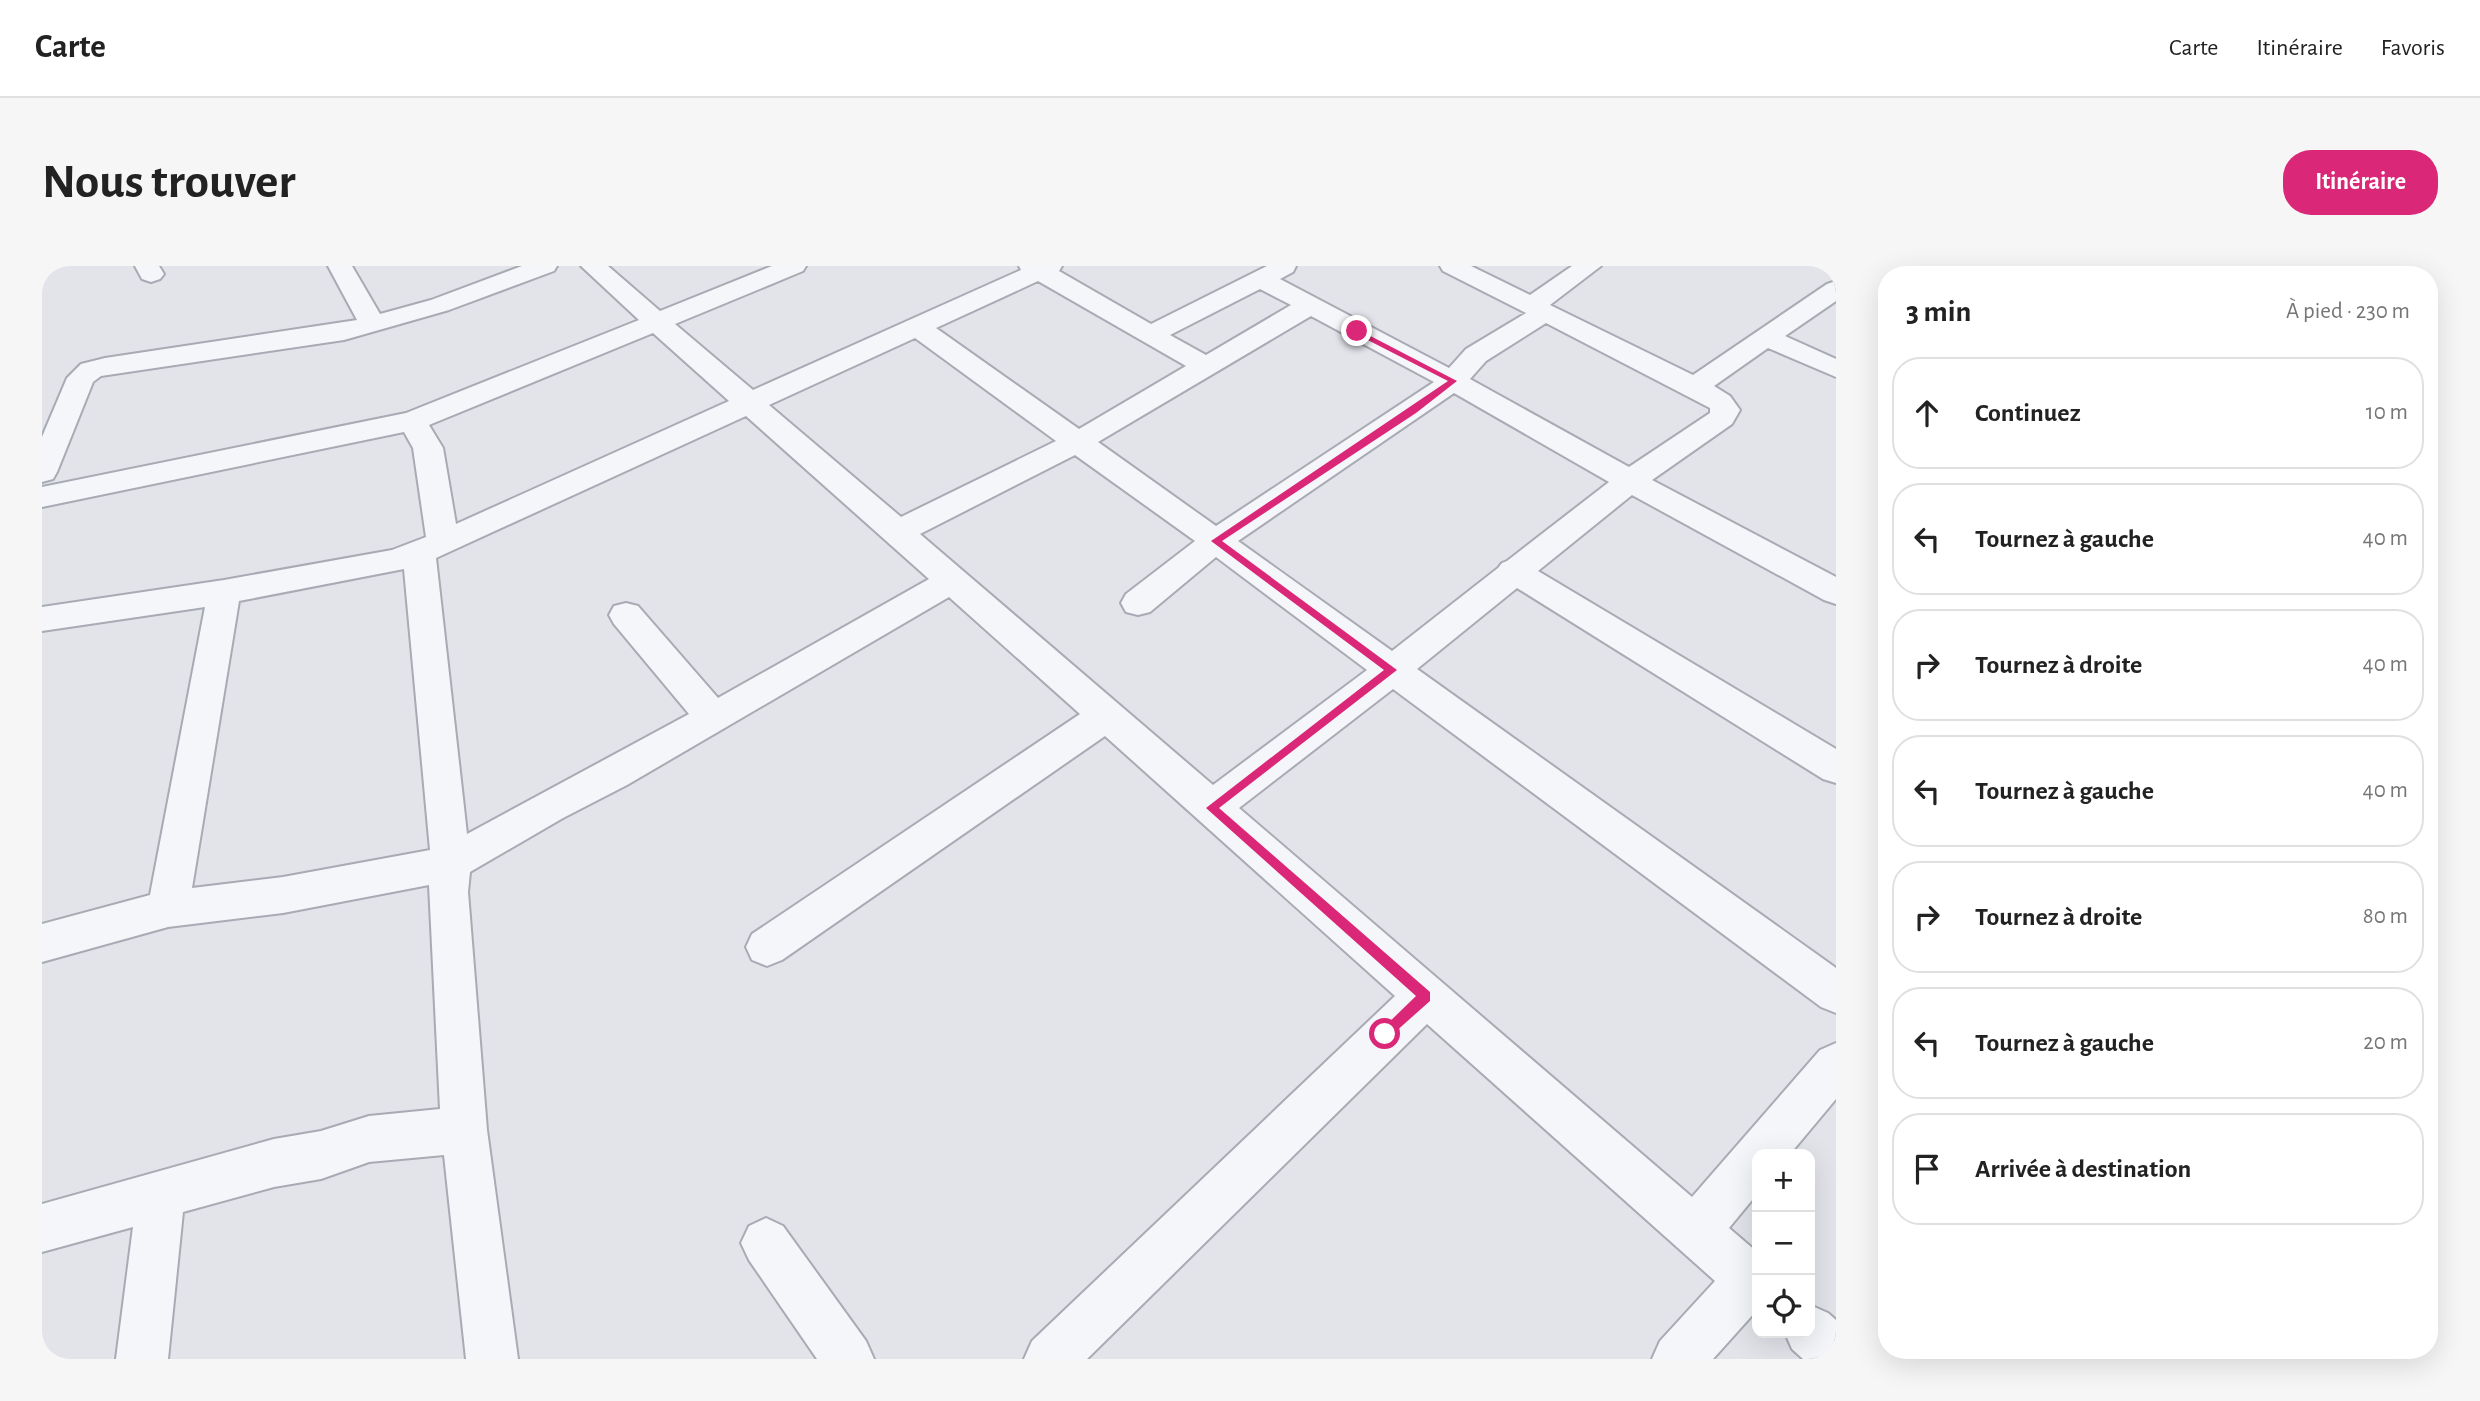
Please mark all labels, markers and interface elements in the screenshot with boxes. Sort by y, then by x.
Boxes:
text: Carte [35,31,106,64]
text: Carte [2169,36,2218,60]
text: Itinéraire [2256,36,2343,60]
text: Favoris [2381,36,2445,60]
button: Itinéraire [2283,150,2438,215]
text: Nous trouver [42,158,296,207]
text: 3 min [1906,297,1971,327]
text: À pied · 230 m [2286,300,2410,323]
route end [1341,315,1372,346]
icon: ahead [1908,394,1946,432]
text: Continuez [1975,400,2081,426]
text: 10 m [2366,401,2408,424]
icon: left [1908,520,1946,558]
text: Tournez à gauche [1975,526,2154,552]
text: 40 m [2363,527,2408,550]
icon: right [1908,646,1946,684]
text: Tournez à droite [1975,652,2142,678]
text: 40 m [2363,653,2408,676]
icon: left [1908,772,1946,810]
text: Tournez à gauche [1975,778,2154,804]
text: 40 m [2363,779,2408,802]
icon: right [1908,898,1946,936]
text: Tournez à droite [1975,904,2142,930]
text: 80 m [2363,905,2408,928]
route start [1369,1018,1400,1049]
icon: left [1908,1024,1946,1062]
text: Tournez à gauche [1975,1030,2154,1056]
text: 20 m [2363,1031,2408,1054]
map controls [1752,1149,1815,1338]
button: + [1752,1149,1815,1212]
icon: arrive [1908,1150,1946,1188]
text: Arrivée à destination [1975,1156,2191,1182]
button: − [1752,1212,1815,1275]
button: locate [1752,1275,1815,1338]

